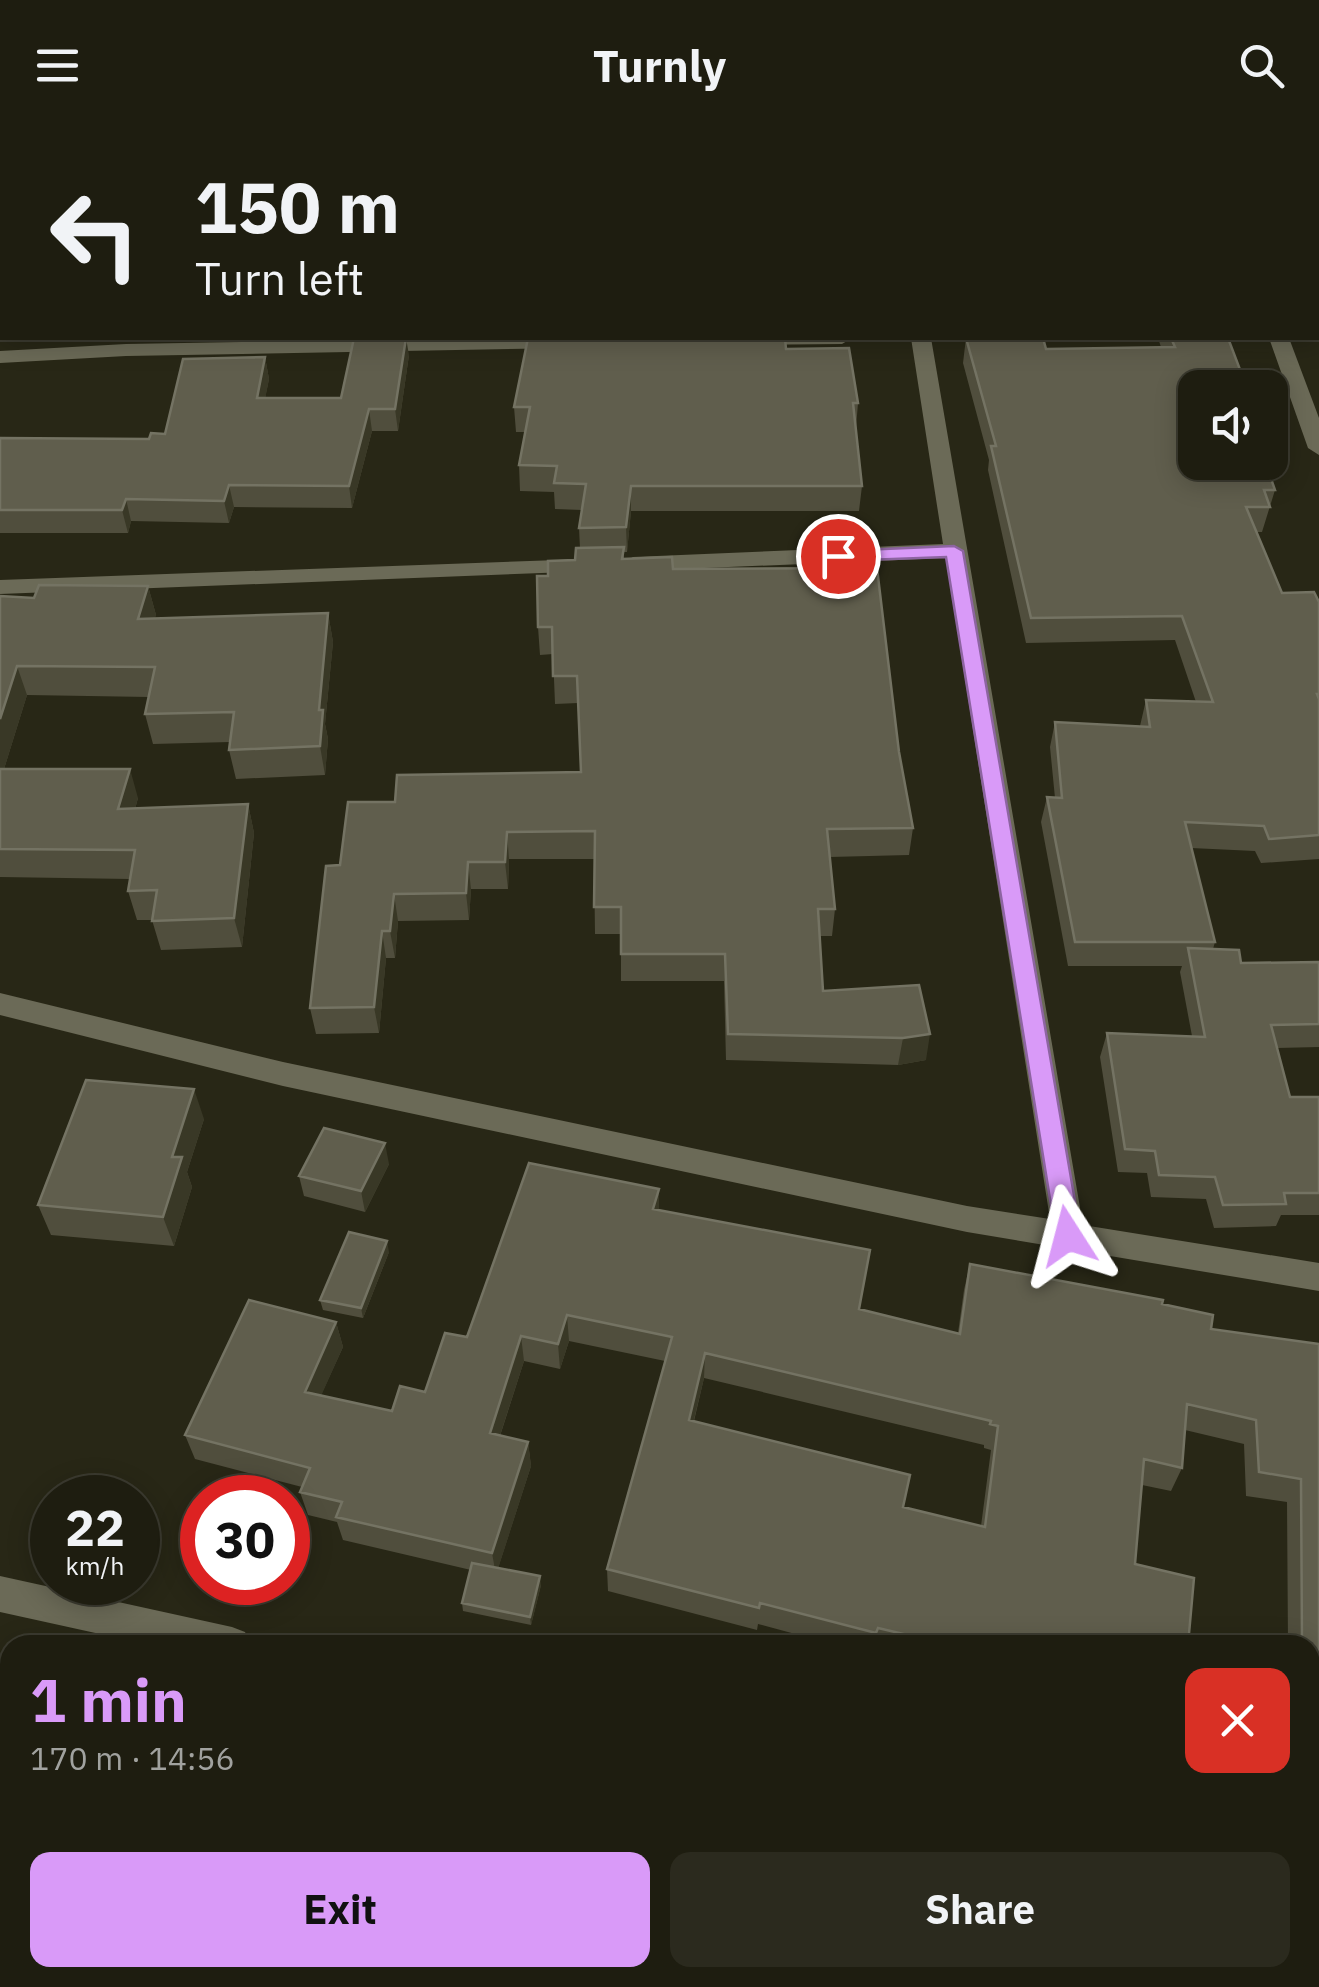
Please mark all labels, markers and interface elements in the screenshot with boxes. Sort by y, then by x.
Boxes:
text: Turnly [593,36,726,94]
icon: menu [30,38,85,93]
icon: search [1234,38,1289,93]
text: 150 m [195,161,400,252]
icon: left [30,170,160,300]
text: Turn left [195,249,364,307]
map controls [1178,370,1288,480]
button: sound [1178,370,1288,480]
pin [796,514,881,599]
icon: arrive [811,529,866,584]
position arrow [1016,1184,1120,1288]
speed limit sign: 30 [180,1475,310,1605]
text: 22 [65,1495,125,1560]
text: km/h [66,1549,124,1582]
text: 1 min [30,1660,187,1739]
button: close [1185,1668,1290,1773]
text: 170 m · 14:56 [30,1737,235,1779]
button: Exit [30,1852,650,1967]
button: Share [670,1852,1290,1967]

